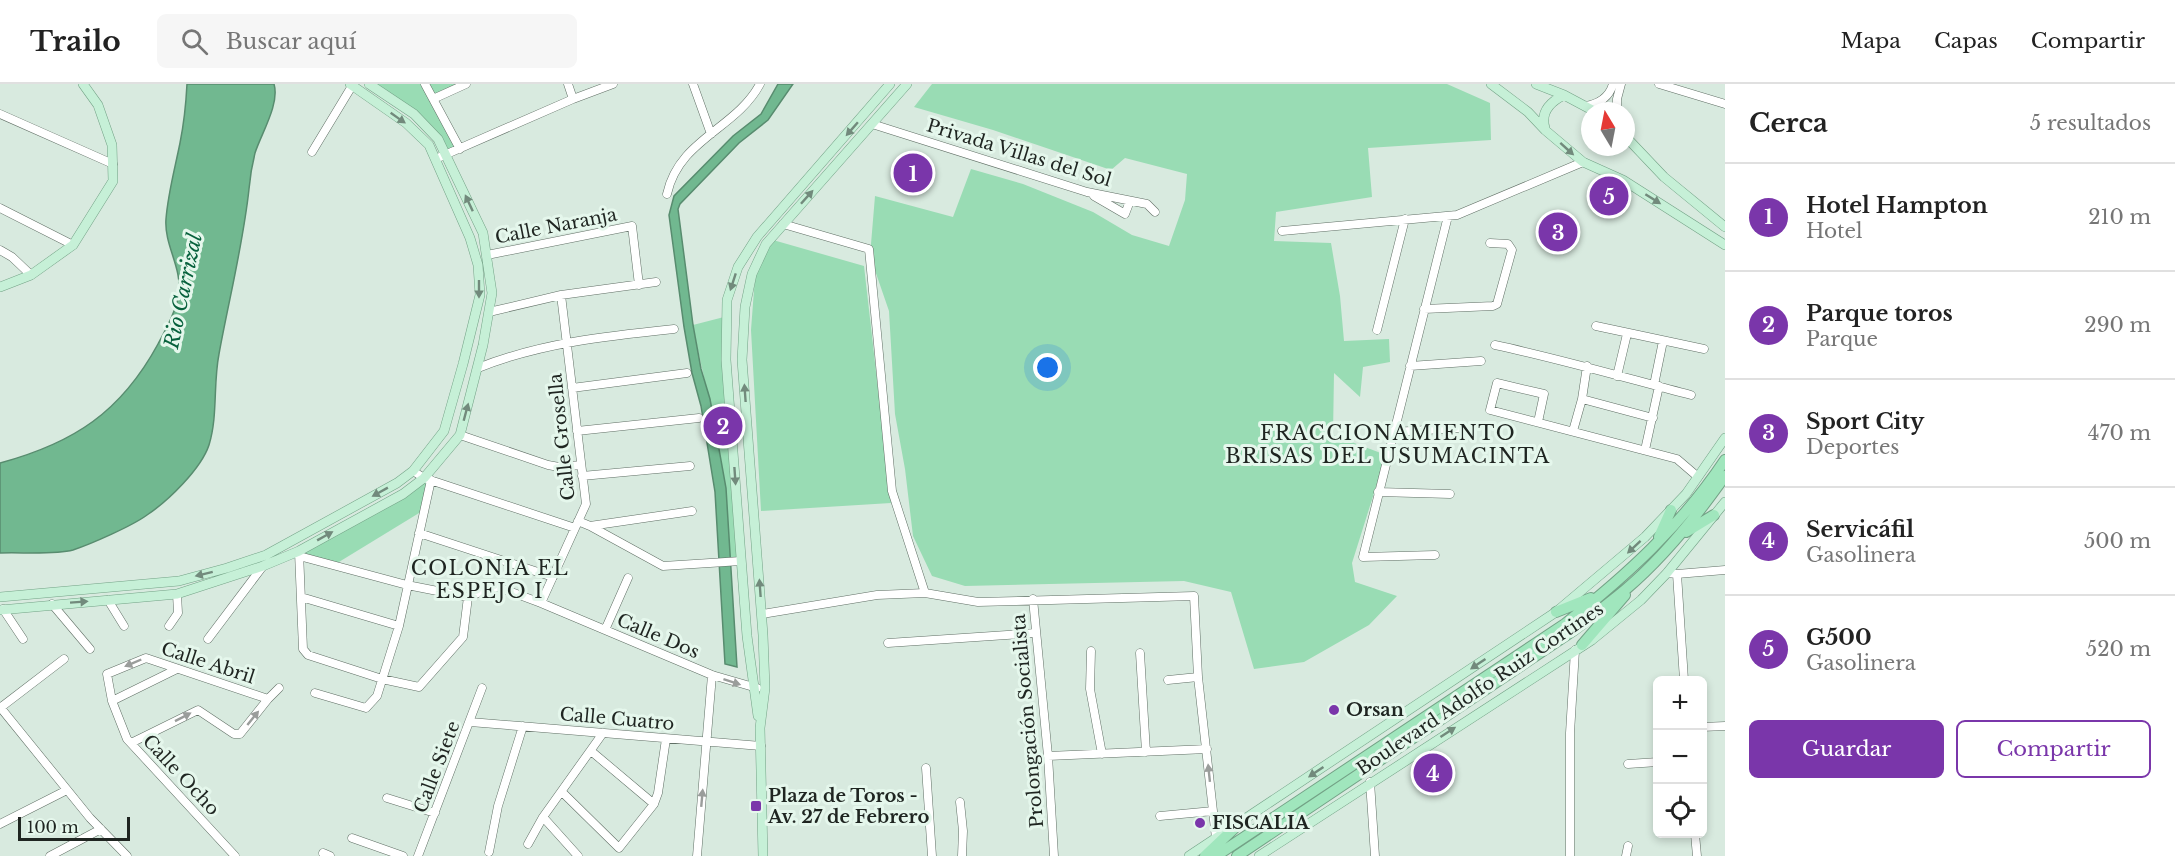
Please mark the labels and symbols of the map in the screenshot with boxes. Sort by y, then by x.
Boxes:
north arrow [1581,102,1635,156]
one-way arrow [389,112,405,124]
street label: Privada Villas del Sol [924,114,1114,192]
one-way arrow [845,121,859,136]
one-way arrow [1559,142,1574,155]
pin: 1 [894,150,932,196]
pin: 5 [1590,174,1628,218]
one-way arrow [800,189,814,204]
one-way arrow [1645,193,1661,205]
one-way arrow [464,194,474,212]
street label: Calle Naranja [493,203,619,249]
pin: 3 [1538,210,1578,254]
water label: Rio Carrizal [159,230,207,352]
one-way arrow [728,273,738,291]
one-way arrow [474,279,484,298]
your location [1033,353,1062,382]
street label: Calle Grosella [544,372,580,502]
one-way arrow [740,384,750,403]
one-way arrow [462,403,471,421]
pin: 2 [704,404,742,448]
district label: FRACCIONAMIENTO BRISAS DEL USUMACINTA [1225,421,1551,468]
one-way arrow [730,466,740,485]
one-way arrow [371,487,388,497]
one-way arrow [317,531,334,541]
one-way arrow [1626,540,1641,554]
district label: COLONIA EL ESPEJO I [411,556,569,603]
one-way arrow [195,570,213,580]
one-way arrow [755,578,765,597]
one-way arrow [70,597,89,607]
street label: Boulevard Adolfo Ruiz Cortines [1352,598,1608,780]
street label: Calle Dos [613,609,703,663]
street label: Prolongación Socialista [1008,613,1048,829]
street label: Calle Abril [158,638,258,689]
one-way arrow [1470,658,1486,669]
one-way arrow [124,659,142,668]
one-way arrow [724,677,742,687]
place label: Orsan [1346,699,1404,721]
street label: Calle Cuatro [559,703,675,735]
marker: Orsan [1327,703,1341,717]
one-way arrow [247,710,260,726]
one-way arrow [174,712,192,722]
street label: Calle Siete [409,718,465,816]
one-way arrow [1440,727,1456,738]
street label: Calle Ocho [138,730,224,820]
pin: 4 [1414,750,1452,796]
one-way arrow [1204,763,1214,782]
one-way arrow [1308,766,1324,777]
place label: Plaza de Toros - Av. 27 de Febrero [767,785,929,828]
one-way arrow [697,788,707,807]
marker: Plaza de Toros - Av. 27 de Febrero [749,799,763,813]
place label: FISCALIA [1212,812,1311,834]
scale bar [18,814,130,842]
marker: FISCALIA [1193,816,1207,830]

